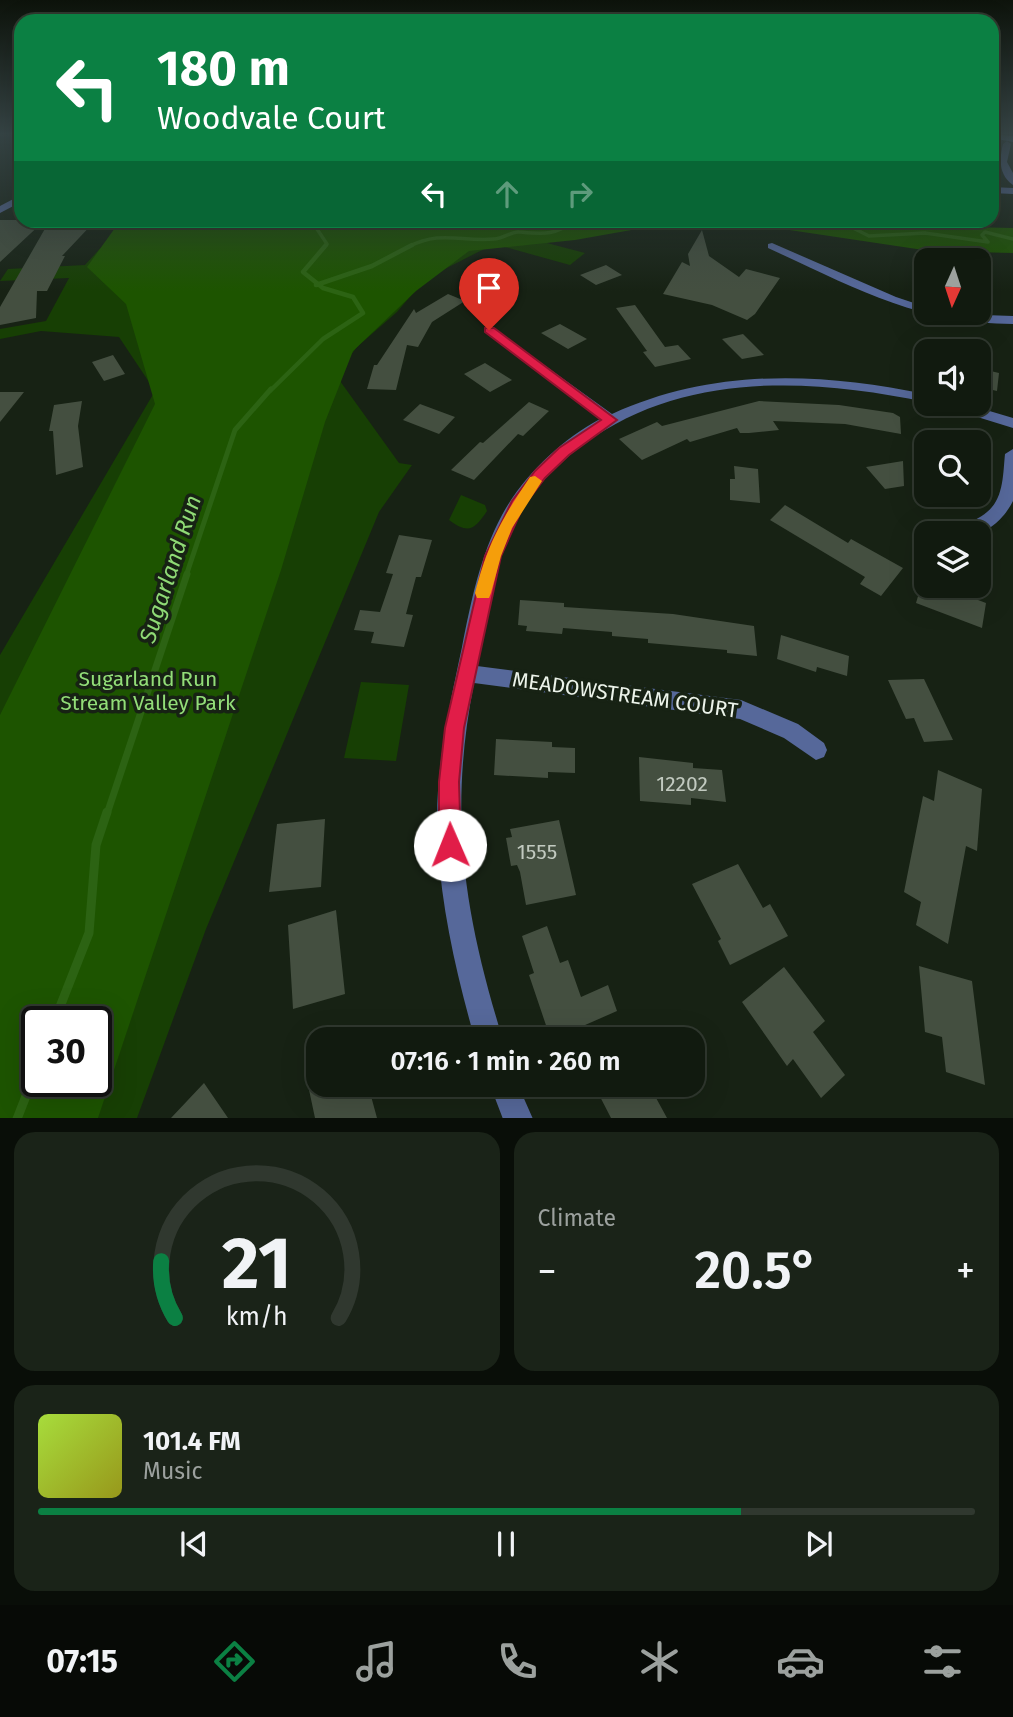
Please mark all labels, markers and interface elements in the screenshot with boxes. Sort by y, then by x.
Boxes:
text: 180 m [157,39,290,98]
icon: left [42,42,133,133]
text: Woodvale Court [157,99,386,137]
icon: left [415,175,453,213]
icon: ahead [488,175,526,213]
icon: right [561,175,599,213]
north arrow [914,248,990,326]
map controls [914,248,991,598]
pin [459,258,519,330]
icon: arrive [470,269,508,307]
button: sound [914,339,991,416]
button: search [914,430,991,507]
water label: Sugarland Run [133,492,207,647]
button: layers [914,521,991,598]
park label: Sugarland Run Stream Valley Park [60,666,236,716]
street label: MEADOWSTREAM COURT [511,666,740,724]
house number: 12202 [656,771,708,797]
position arrow [413,808,487,882]
house number: 1555 [517,839,557,865]
speed limit sign: 30 [21,1006,112,1097]
text: 07:16 · 1 min · 260 m [391,1046,620,1077]
text: Climate [538,1204,616,1232]
text: 21 [222,1220,292,1307]
text: 20.5° [694,1239,818,1302]
text: − [538,1248,557,1294]
text: + [956,1248,975,1294]
text: km/h [226,1301,288,1331]
text: 101.4 FM [143,1426,241,1457]
text: Music [143,1457,203,1485]
icon: previous [175,1525,213,1563]
icon: pause [487,1525,525,1563]
icon: next [800,1525,838,1563]
icon: directions [210,1637,259,1686]
icon: music [352,1637,401,1686]
icon: phone [493,1637,542,1686]
icon: climate [635,1637,684,1686]
icon: car [776,1637,825,1686]
icon: filters [918,1637,967,1686]
text: 07:15 [46,1642,118,1680]

